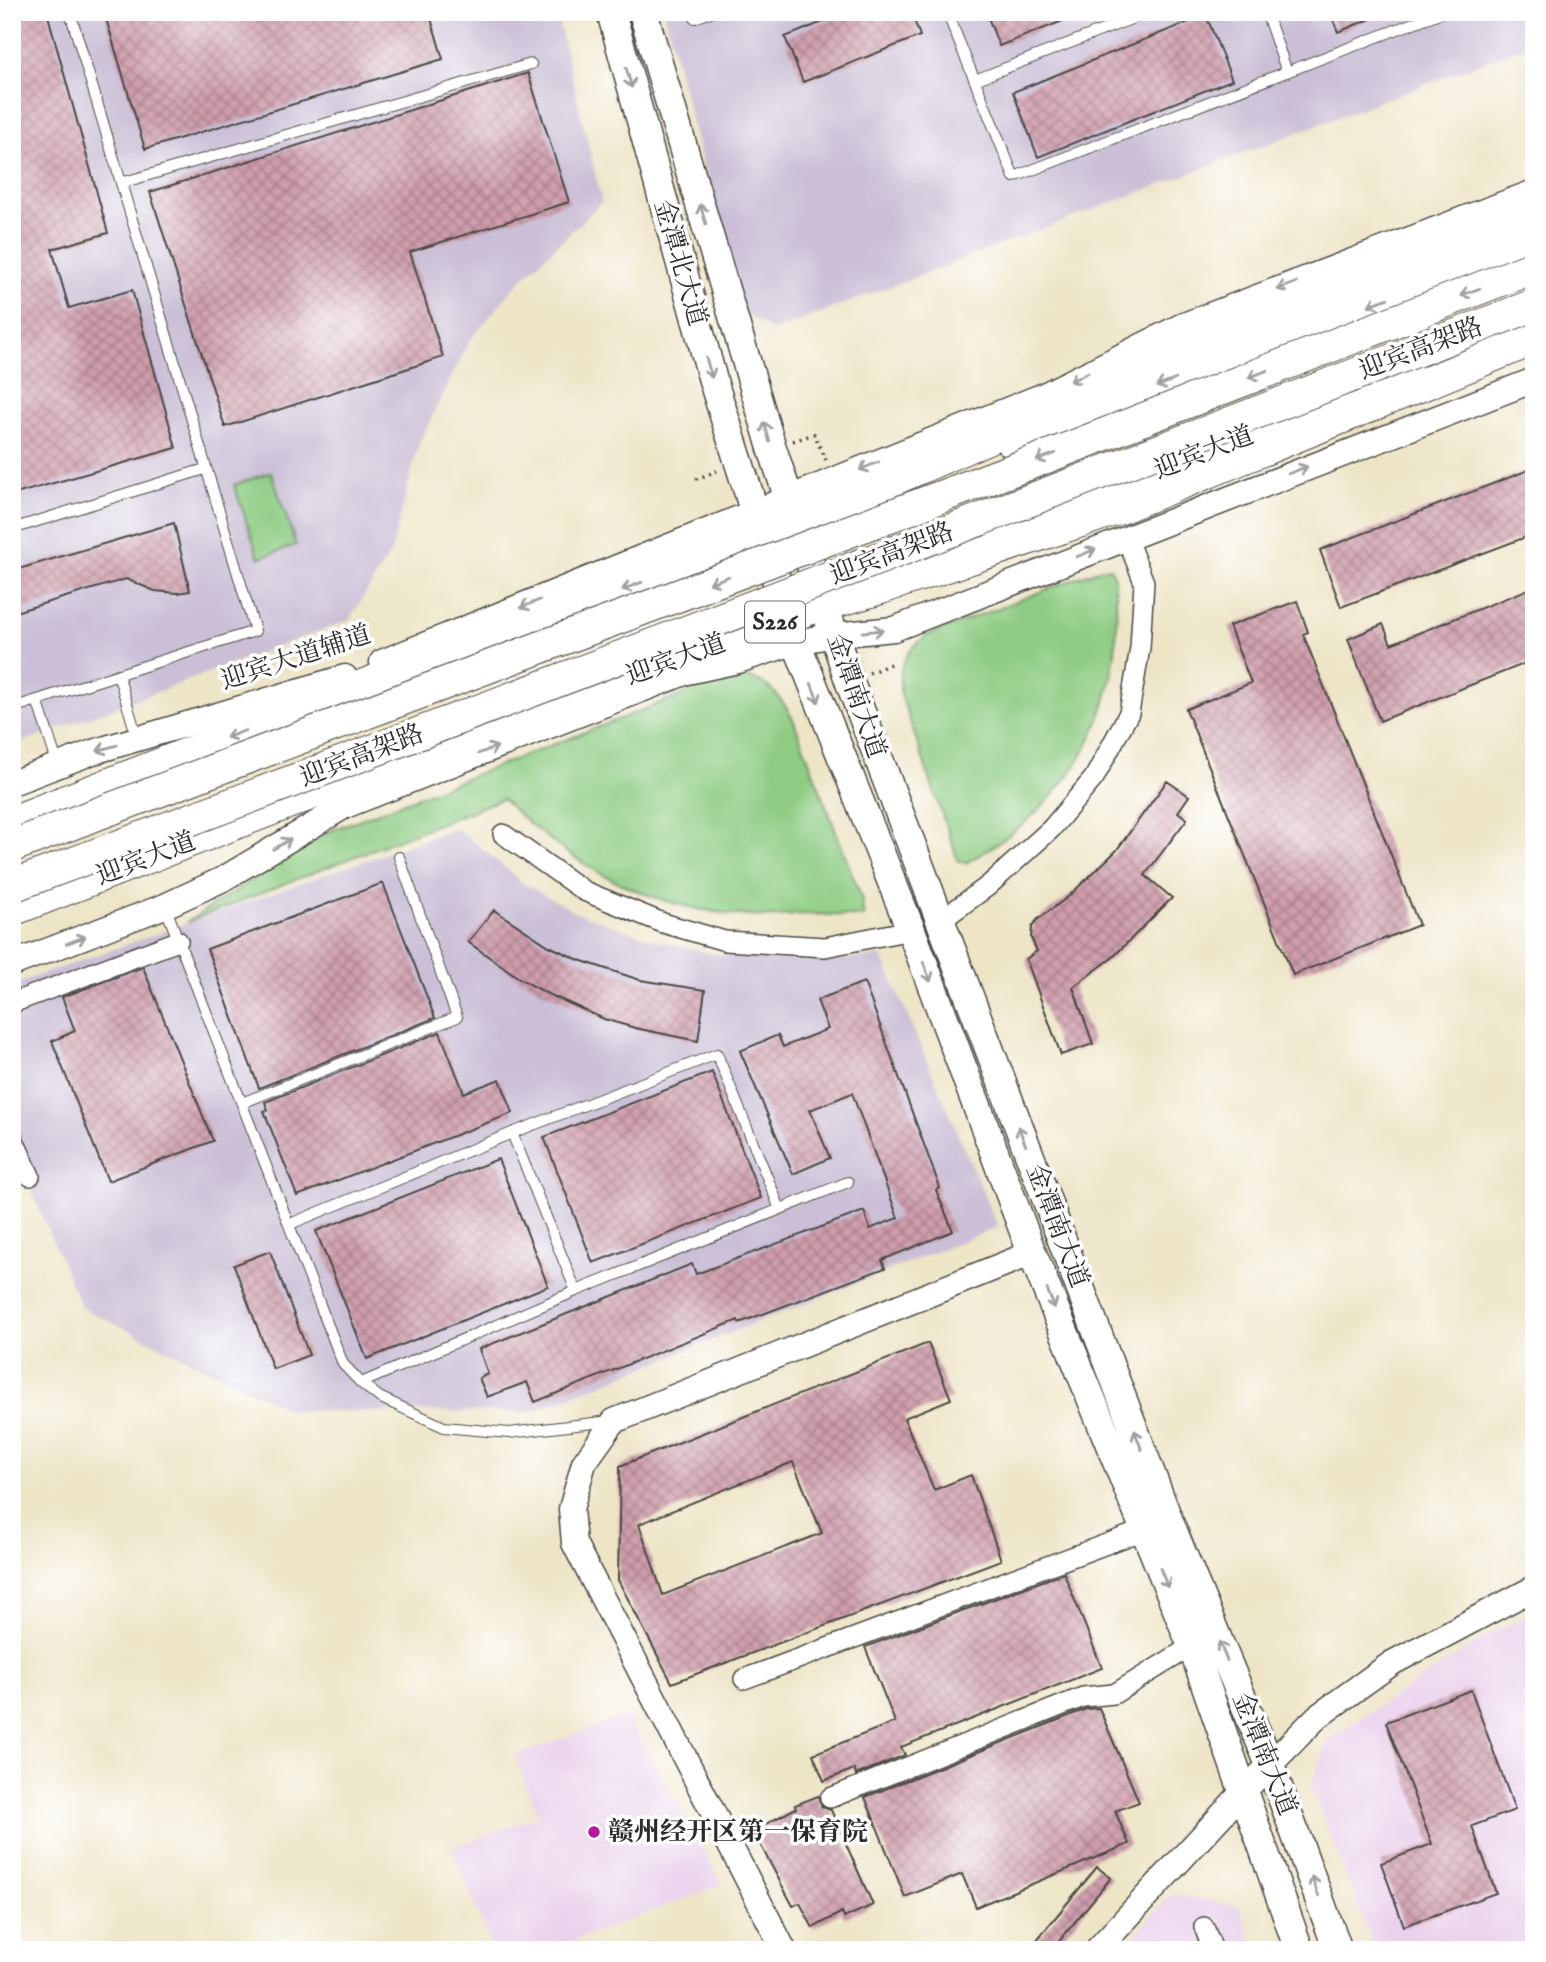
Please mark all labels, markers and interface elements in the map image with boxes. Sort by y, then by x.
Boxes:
one-way arrow [623,66,636,89]
street label: 金潭北大道 [646,196,714,330]
one-way arrow [696,203,709,225]
one-way arrow [1276,281,1298,293]
one-way arrow [1460,286,1482,299]
one-way arrow [1368,297,1390,310]
street label: 迎宾高架路 [1354,310,1488,388]
one-way arrow [704,357,717,379]
one-way arrow [1248,369,1270,382]
one-way arrow [1069,371,1090,385]
one-way arrow [1155,378,1177,391]
street label: 迎宾大道 [1150,419,1258,487]
one-way arrow [760,422,773,444]
one-way arrow [1036,451,1057,464]
one-way arrow [859,460,881,473]
one-way arrow [1286,463,1308,476]
street label: 迎宾高架路 [825,515,959,593]
one-way arrow [1074,545,1096,558]
one-way arrow [708,575,730,587]
one-way arrow [622,580,644,593]
one-way arrow [520,598,542,611]
road number: S226 [745,602,805,642]
street label: 迎宾大道辅道 [217,618,375,698]
one-way arrow [861,624,884,637]
street label: 迎宾大道 [621,627,731,693]
street label: 金潭南大道 [819,629,893,763]
one-way arrow [809,681,822,703]
street label: 迎宾高架路 [295,717,429,795]
one-way arrow [225,729,247,742]
one-way arrow [96,742,118,755]
one-way arrow [477,742,499,755]
street label: 迎宾大道 [92,825,200,893]
one-way arrow [271,837,291,851]
one-way arrow [65,932,86,945]
one-way arrow [921,960,934,982]
one-way arrow [1015,1125,1028,1147]
street label: 金潭南大道 [1018,1159,1096,1293]
one-way arrow [1045,1288,1058,1310]
one-way arrow [1131,1430,1144,1451]
one-way arrow [1158,1567,1171,1588]
one-way arrow [1215,1641,1228,1662]
street label: 金潭南大道 [1224,1688,1304,1820]
place label: 赣州经开区第一保育院 [608,1816,868,1849]
marker: 赣州经开区第一保育院 [586,1824,602,1840]
one-way arrow [1307,1875,1320,1897]

